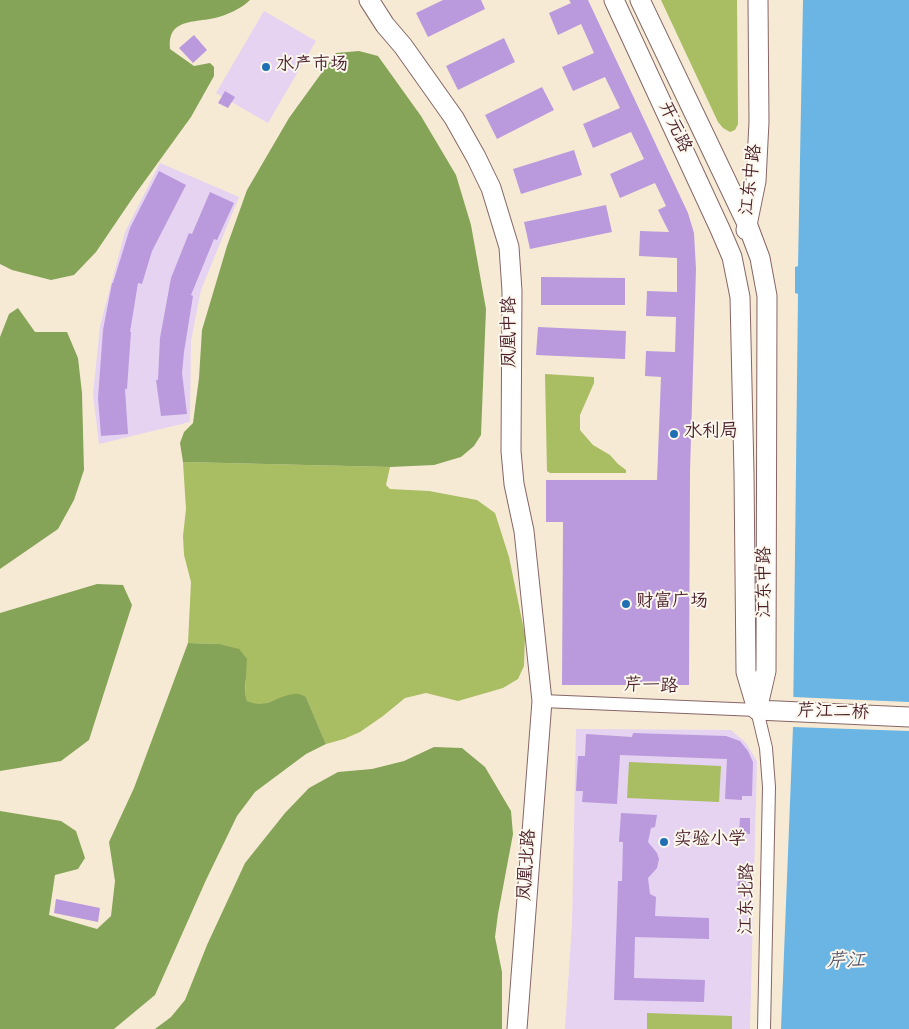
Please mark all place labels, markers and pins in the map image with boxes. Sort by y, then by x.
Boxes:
place label: 水产市场 [276,56,348,78]
marker: 水产市场 [260,61,272,73]
place label: 水利局 [684,423,738,445]
marker: 水利局 [668,428,680,440]
place label: 财富广场 [636,593,708,615]
marker: 财富广场 [620,598,632,610]
place label: 实验小学 [674,831,746,853]
marker: 实验小学 [658,836,670,848]

